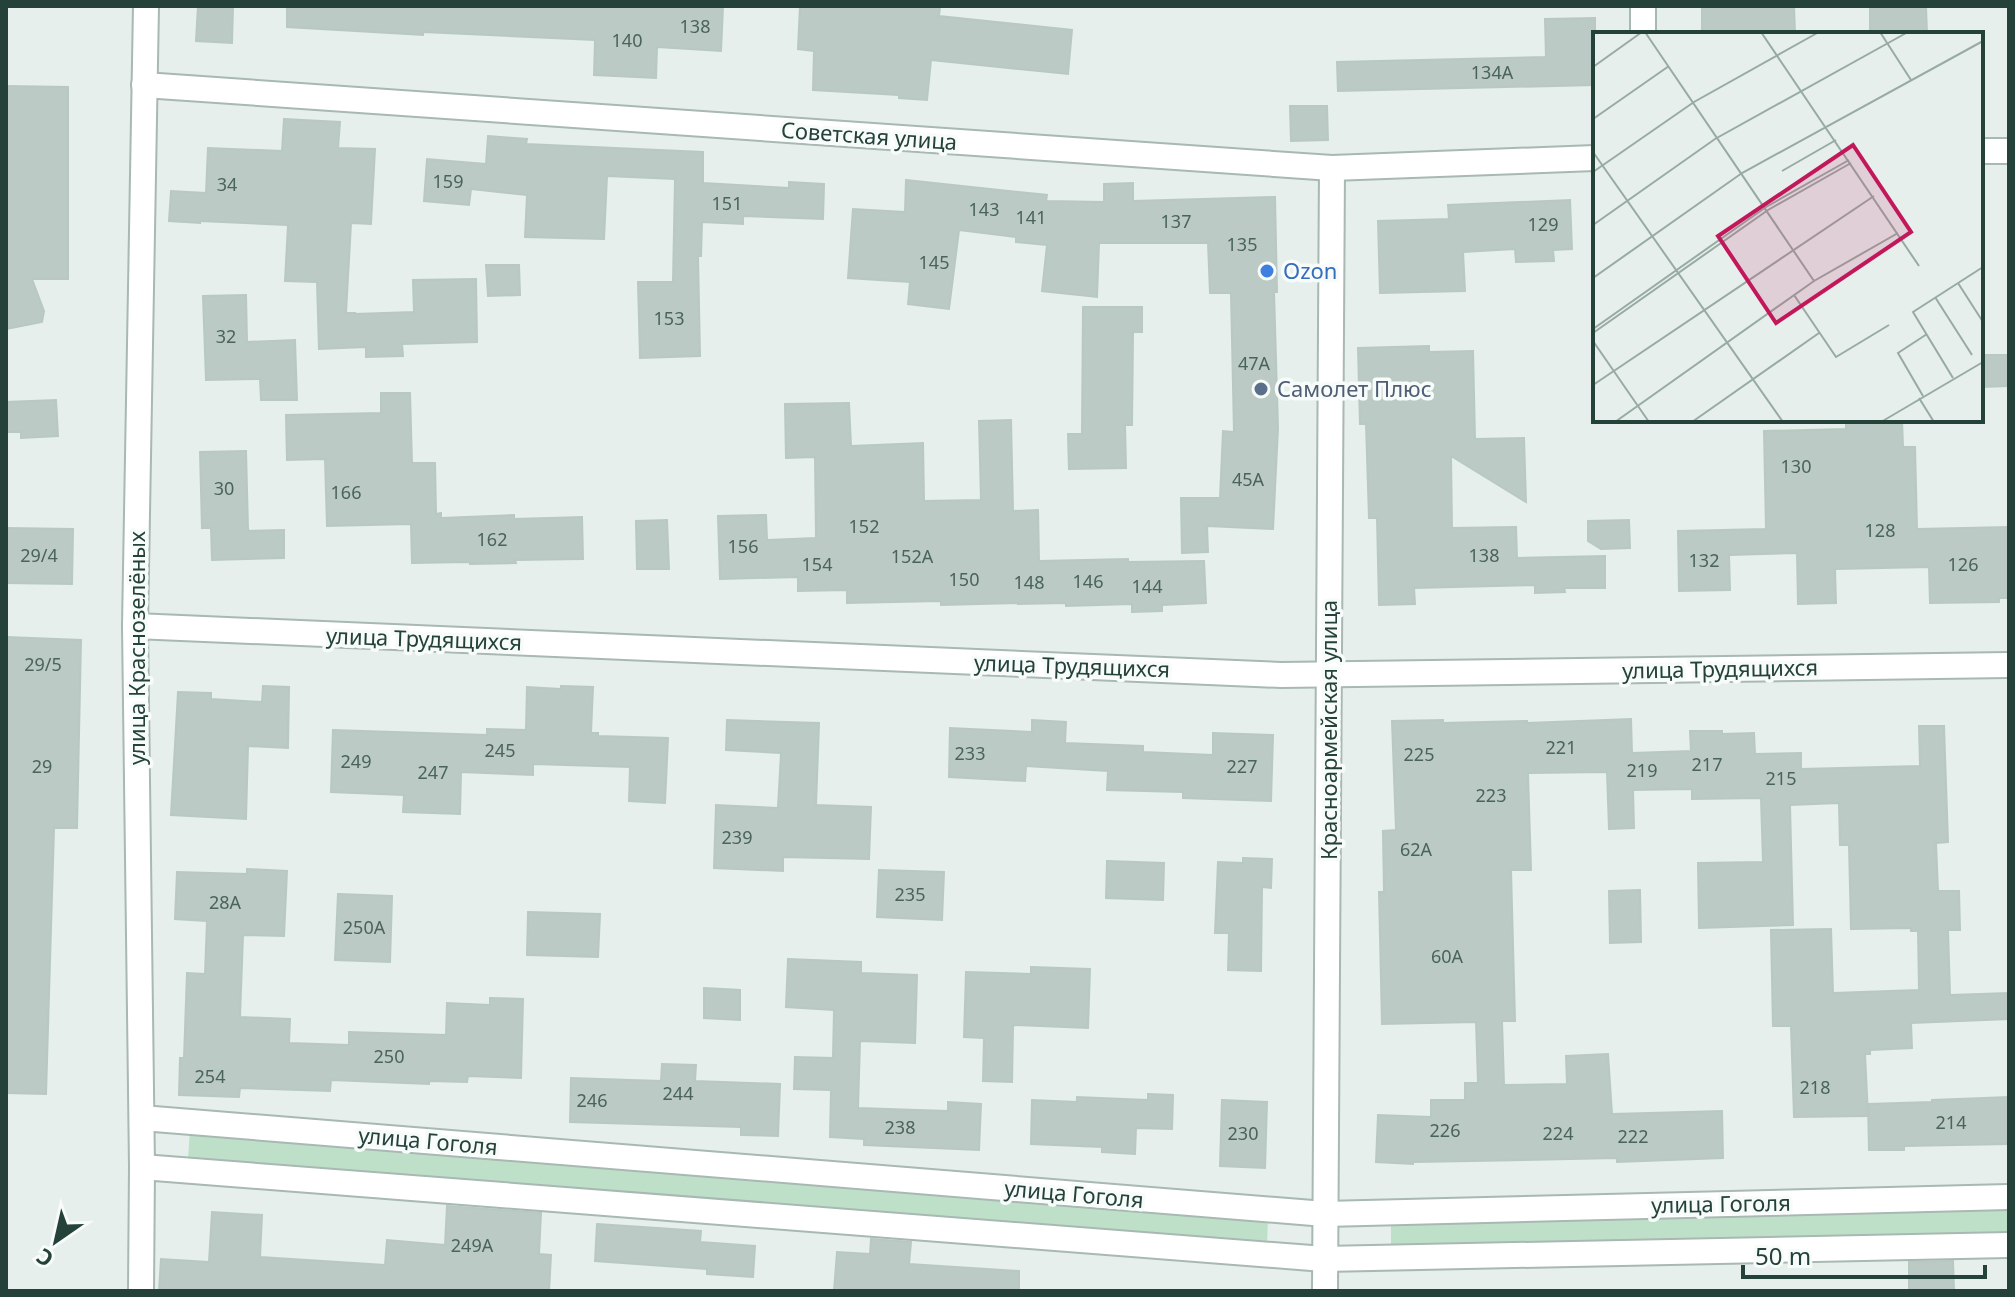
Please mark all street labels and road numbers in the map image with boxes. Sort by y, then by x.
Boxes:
street label: Советская улица [780,114,958,156]
street label: улица Краснозелёных [121,530,151,765]
street label: Красноармейская улица [1313,600,1343,860]
street label: улица Трудящихся [326,620,523,656]
street label: улица Трудящихся [974,647,1171,683]
street label: улица Трудящихся [1622,651,1818,685]
street label: улица Гоголя [357,1119,499,1161]
street label: улица Гоголя [1003,1172,1145,1214]
street label: улица Гоголя [1651,1187,1791,1219]

